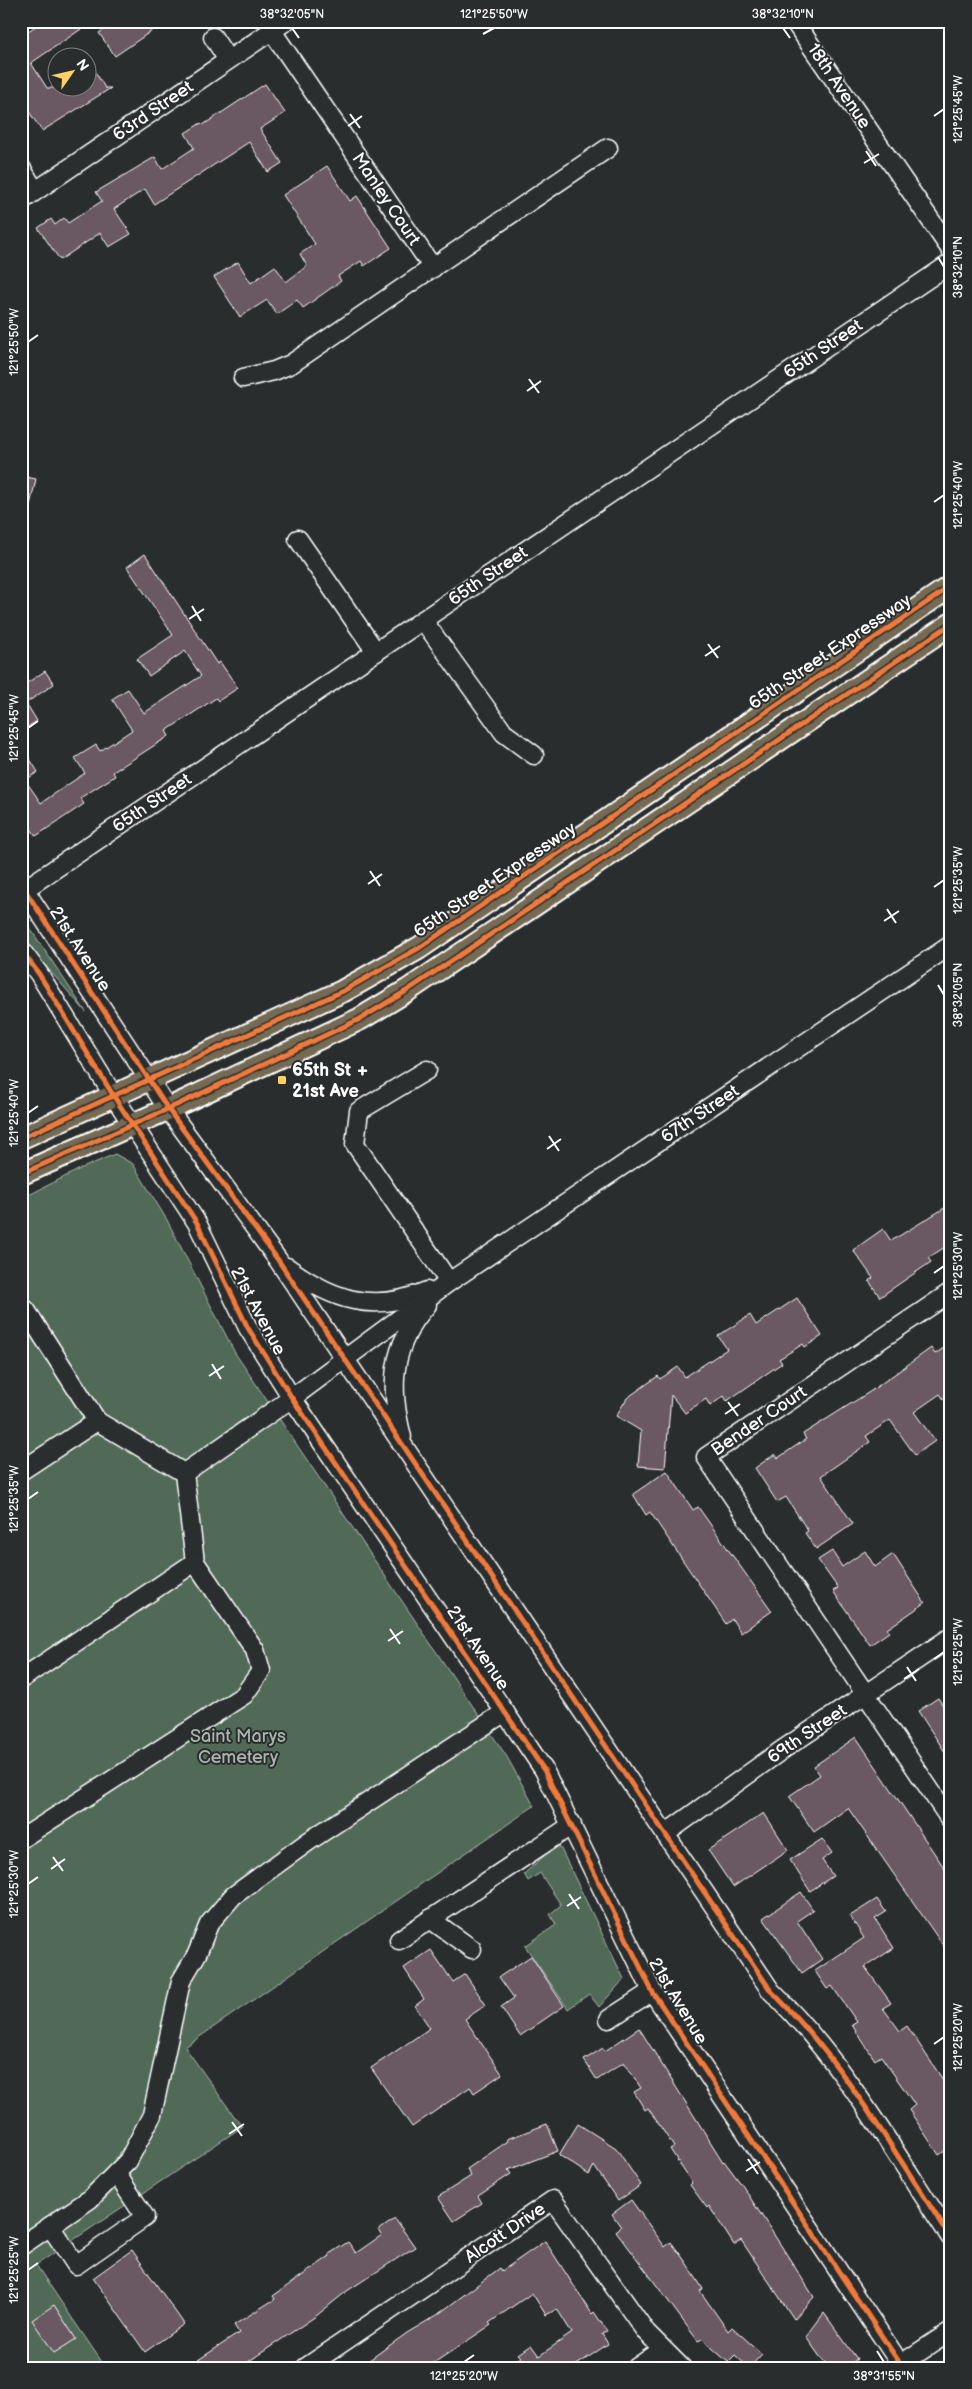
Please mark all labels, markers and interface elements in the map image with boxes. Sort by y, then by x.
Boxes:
text: 38°32'05"N [260,7,324,22]
text: 121°25'50"W [460,7,528,22]
text: 38°32'10"N [752,7,814,22]
street label: 18th Avenue [803,39,875,133]
north arrow [48,48,98,98]
text: N [72,56,92,74]
text: 121°25'45"W [951,75,966,143]
street label: 63rd Street [109,76,198,146]
street label: Manley Court [347,149,425,250]
text: 38°32'10"N [951,236,966,298]
text: 121°25'50"W [7,308,22,376]
street label: 65th Street [780,315,867,383]
text: 121°25'40"W [951,461,966,529]
street label: 65th Street [445,542,532,610]
street label: 65th Street Expressway [745,589,916,714]
text: 121°25'45"W [7,694,22,762]
street label: 65th Street [109,769,196,837]
street label: 65th Street Expressway [410,817,581,942]
text: 121°25'35"W [951,846,966,914]
street label: 21st Avenue [45,903,115,996]
text: 38°32'05"N [951,963,966,1027]
place label: 65th St + 21st Ave [292,1060,369,1102]
marker: 65th St + 21st Ave [276,1074,288,1086]
text: 121°25'40"W [7,1079,22,1147]
street label: 67th Street [657,1080,743,1148]
text: 121°25'30"W [951,1232,966,1300]
street label: 21st Avenue [226,1263,290,1359]
street label: Bender Court [707,1381,811,1461]
text: 121°25'35"W [7,1465,22,1533]
street label: 21st Avenue [442,1602,514,1694]
text: 121°25'25"W [951,1618,966,1686]
street label: 69th Street [763,1700,851,1768]
park label: Saint Marys Cemetery [190,1726,286,1768]
text: 121°25'30"W [7,1850,22,1918]
street label: 21st Avenue [644,1954,712,2048]
text: 121°25'20"W [951,2003,966,2071]
street label: Alcott Drive [461,2198,550,2268]
text: 121°25'25"W [7,2236,22,2304]
text: 121°25'20"W [430,2369,498,2384]
text: 38°31'55"N [853,2369,915,2384]

